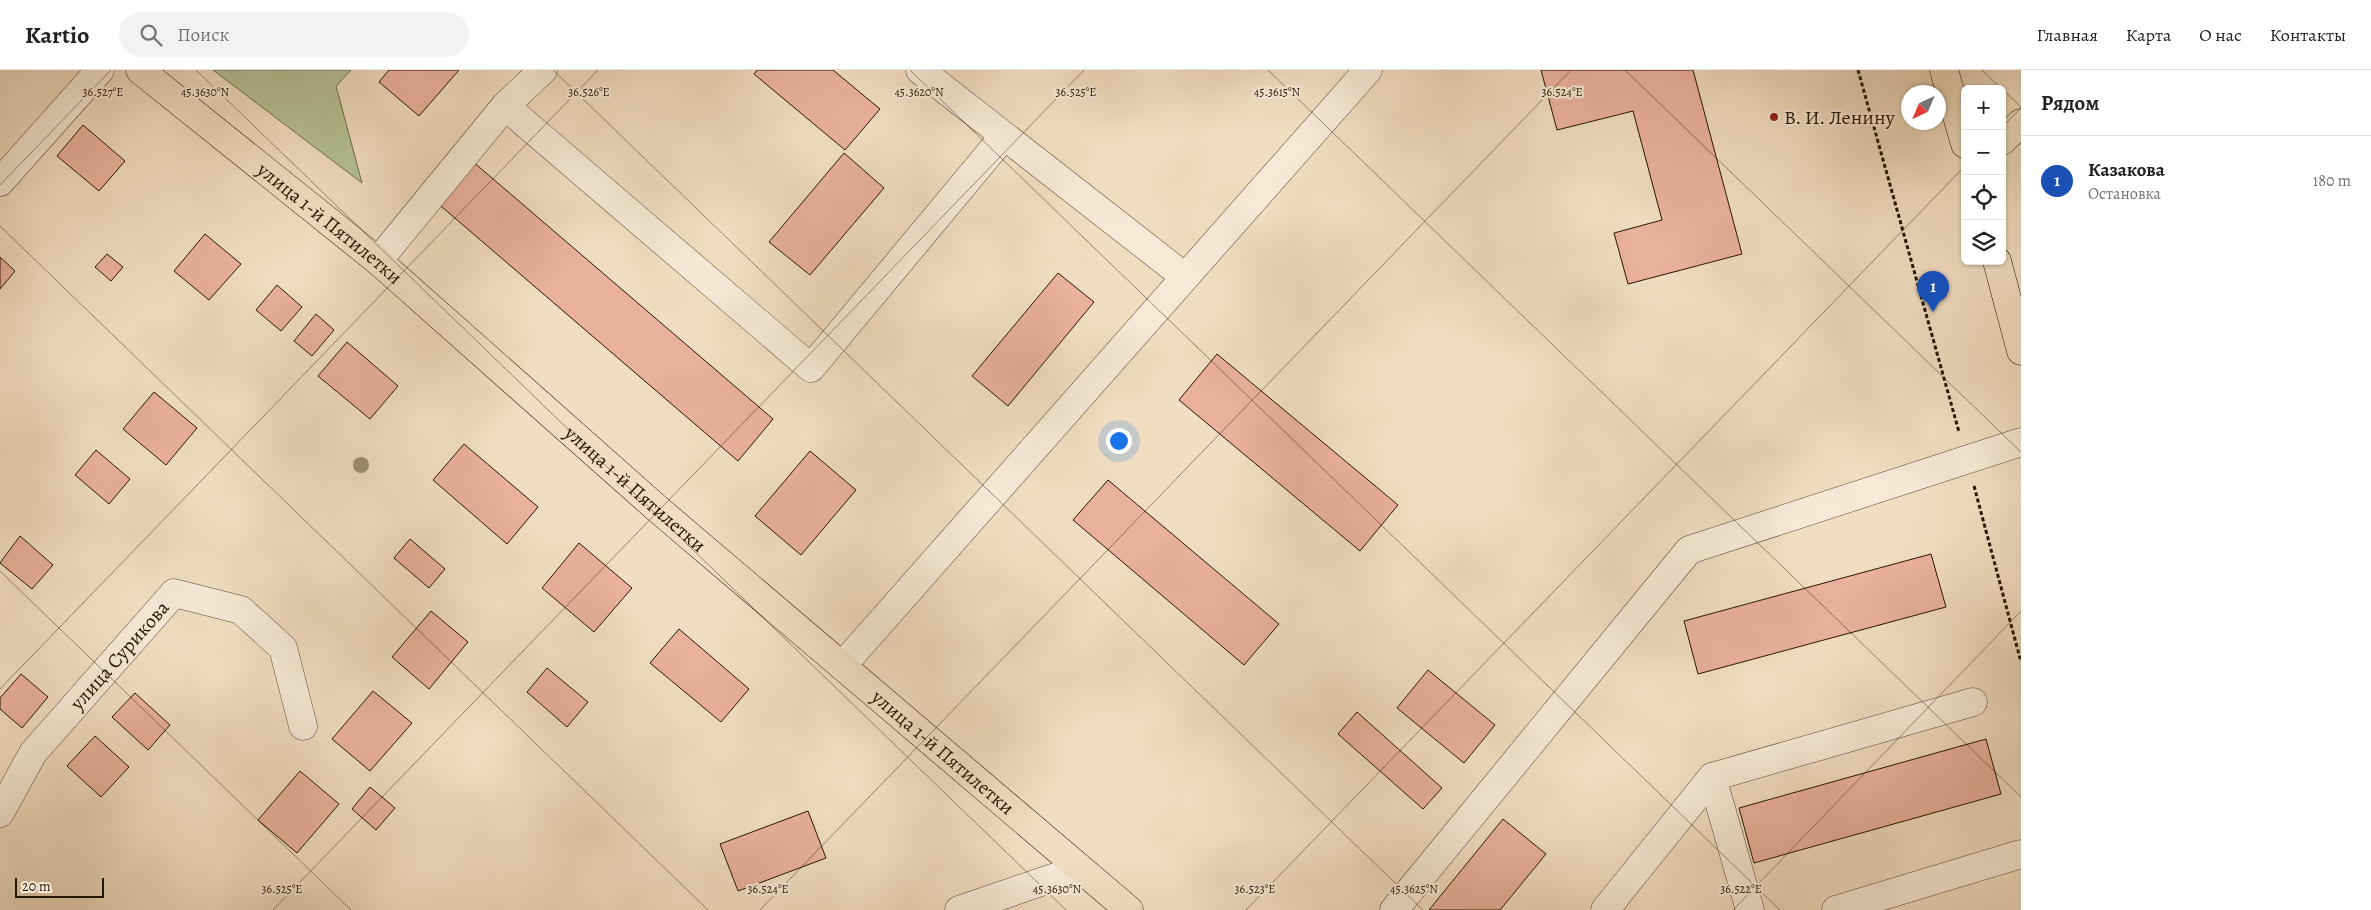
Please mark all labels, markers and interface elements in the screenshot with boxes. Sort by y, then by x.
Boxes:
search box [119,12,469,57]
text: Kartio [25,19,89,51]
icon: search [137,21,165,49]
text: Поиск [177,22,229,48]
text: Главная [2037,23,2098,47]
text: Карта [2126,23,2171,47]
text: О нас [2199,23,2242,47]
text: Контакты [2270,23,2346,47]
text: 36.527°E [83,84,123,100]
text: 45.3630°N [181,84,230,100]
text: 36.526°E [568,84,610,100]
text: 45.3620°N [894,84,944,100]
text: 36.525°E [1056,84,1096,100]
text: 45.3615°N [1254,84,1301,100]
text: 36.524°E [1541,84,1583,100]
north arrow [1901,85,1946,130]
map controls [1961,85,2006,265]
button: + [1961,85,2006,130]
text: Рядом [2041,89,2099,117]
place label: В. И. Ленину [1784,104,1896,131]
marker: В. И. Ленину [1768,111,1780,123]
button: − [1961,130,2006,175]
street label: улица 1-й Пятилетки [251,156,408,291]
text: Казакова [2088,157,2165,183]
text: 1 [2054,170,2060,192]
text: 180 m [2313,170,2351,192]
button: locate [1961,175,2006,220]
text: Остановка [2088,183,2161,205]
button: layers [1961,220,2006,265]
pin: 1 [1917,271,1949,312]
street label: улица 1-й Пятилетки [558,419,712,559]
your location [1106,428,1132,454]
street label: улица Сурикова [63,594,176,717]
street label: улица 1-й Пятилетки [865,683,1020,821]
scale bar [15,875,104,898]
text: 20 m [22,877,51,896]
text: 36.525°E [262,881,302,897]
text: 36.524°E [747,881,789,897]
text: 45.3630°N [1033,881,1082,897]
text: 36.523°E [1235,881,1275,897]
text: 45.3625°N [1390,881,1438,897]
text: 36.522°E [1720,881,1762,897]

